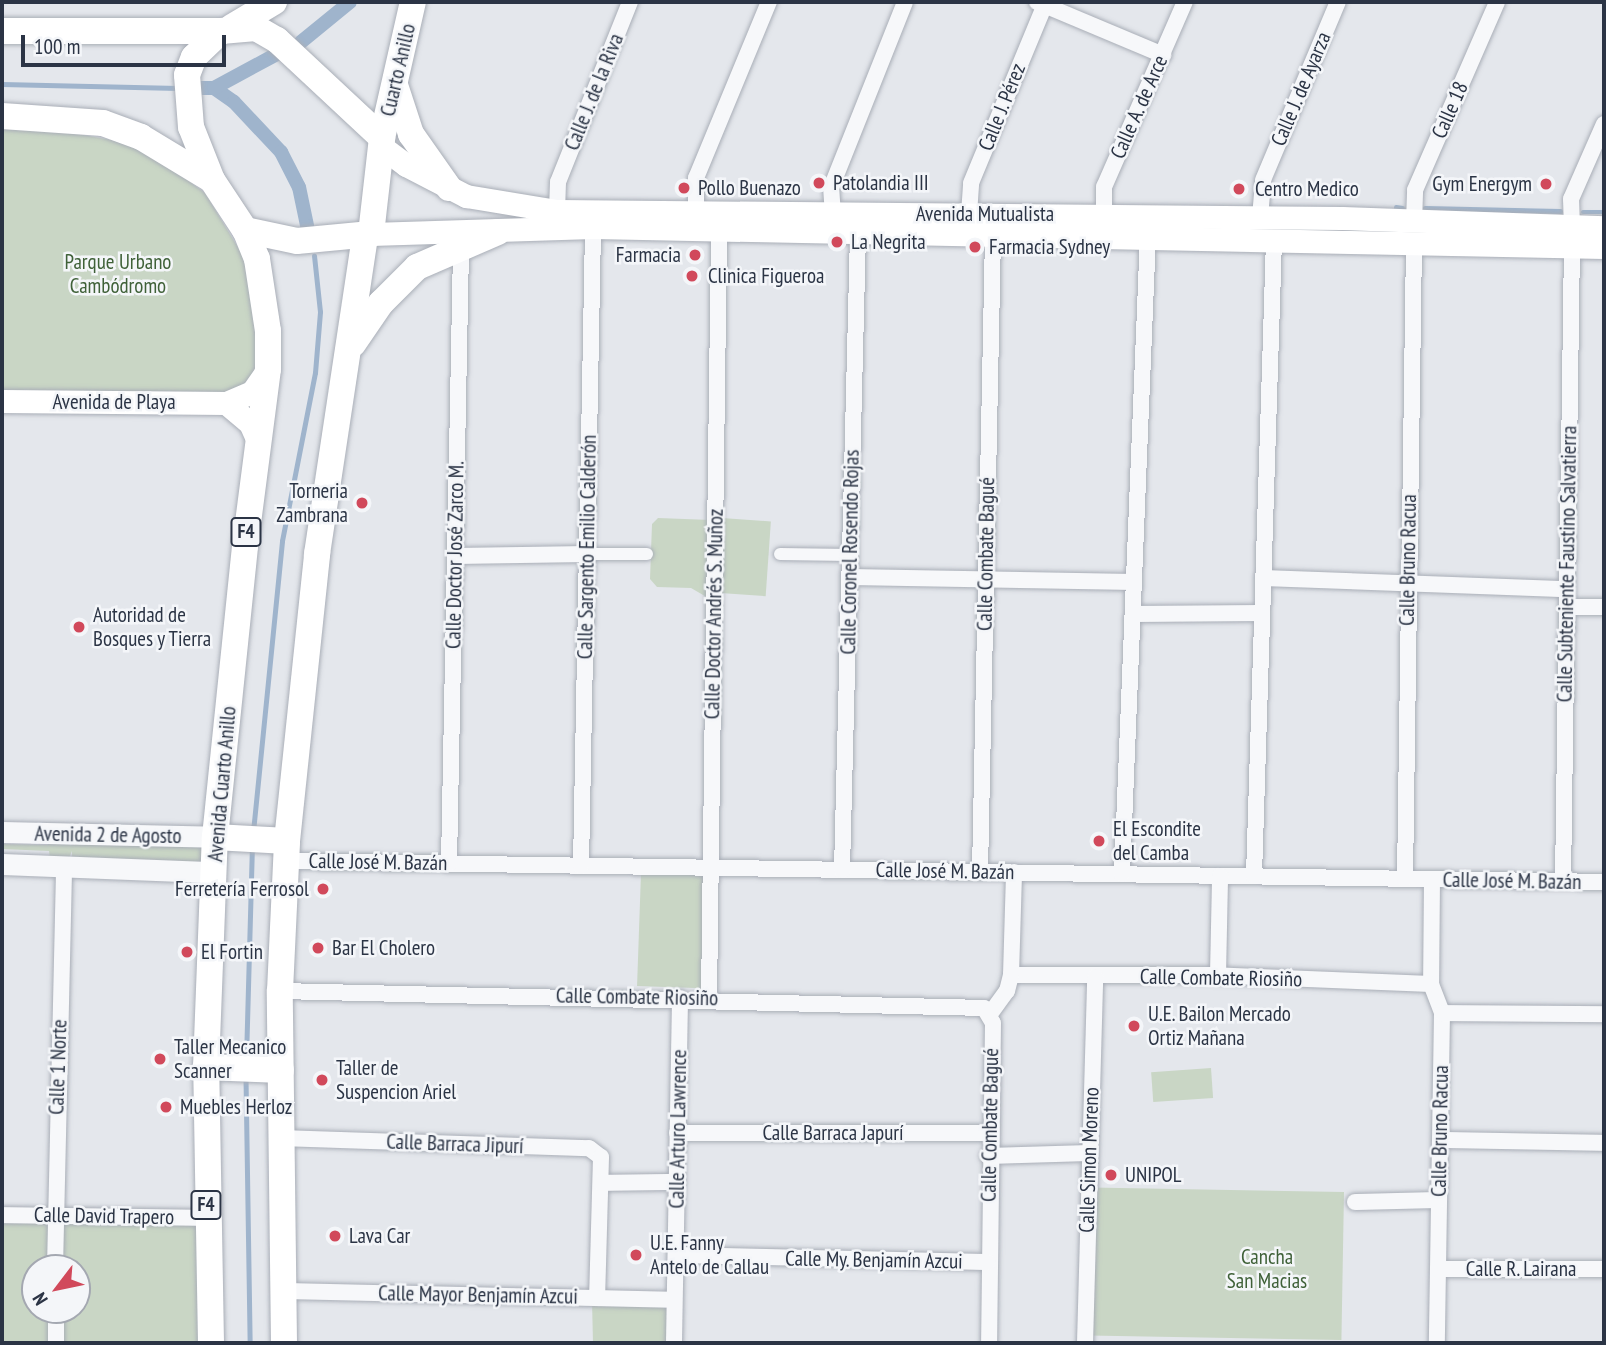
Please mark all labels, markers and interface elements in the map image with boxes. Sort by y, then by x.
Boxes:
scale bar [24,21,229,65]
street label: Cuarto Anillo [375,21,421,119]
street label: Calle J. de Ayarza [1265,27,1337,151]
street label: Calle J. de la Riva [559,29,629,155]
text: 100 m [34,33,80,60]
street label: Calle A. de Arce [1105,50,1173,164]
street label: Calle J. Pérez [973,59,1031,155]
street label: Calle 18 [1426,78,1474,142]
place label: Patolandia III [833,170,929,196]
place label: Gym Energym [1432,171,1532,197]
place label: Pollo Buenazo [698,175,801,201]
marker: Patolandia III [811,175,827,191]
place label: Centro Medico [1255,176,1359,202]
marker: Gym Energym [1538,176,1554,192]
marker: Centro Medico [1229,179,1249,199]
marker: Pollo Buenazo [676,180,692,196]
street label: Avenida Mutualista [916,201,1054,227]
place label: La Negrita [851,229,926,255]
marker: La Negrita [829,234,845,250]
place label: Farmacia Sydney [989,234,1110,260]
marker: Farmacia Sydney [967,239,983,255]
place label: Farmacia [616,242,681,268]
marker: Farmacia [687,247,703,263]
park label: Parque Urbano Cambódromo [65,249,171,299]
place label: Clinica Figueroa [708,263,824,289]
marker: Clinica Figueroa [682,266,702,286]
street label: Avenida de Playa [52,389,176,415]
street label: Calle Subteniente Faustino Salvatierra [1552,425,1582,703]
street label: Calle Sargento Emilio Calderón [572,435,602,659]
street label: Calle Coronel Rosendo Rojas [836,449,864,655]
street label: Calle Doctor José Zarco M. [441,461,469,649]
street label: Calle Combate Bagué [972,477,1000,631]
place label: Torneria Zambrana [276,478,348,528]
street label: Calle Bruno Racua [1394,494,1422,626]
marker: Torneria Zambrana [354,495,370,511]
street label: Calle Doctor Andrés S. Muñoz [700,507,728,721]
road number: F4 [230,516,262,548]
place label: Autoridad de Bosques y Tierra [93,602,212,652]
marker: Autoridad de Bosques y Tierra [71,619,87,635]
street label: Avenida Cuarto Anillo [203,705,241,863]
place label: El Escondite del Camba [1113,816,1201,866]
street label: Avenida 2 de Agosto [34,821,182,849]
marker: El Escondite del Camba [1091,833,1107,849]
street label: Calle José M. Bazán [308,848,448,876]
street label: Calle José M. Bazán [875,857,1015,885]
street label: Calle José M. Bazán [1442,867,1582,895]
place label: Ferretería Ferrosol [175,876,309,902]
marker: Ferretería Ferrosol [315,881,331,897]
place label: Bar El Cholero [332,935,435,961]
place label: El Fortin [201,939,263,965]
marker: Bar El Cholero [310,940,326,956]
marker: El Fortin [179,944,195,960]
street label: Calle Combate Riosiño [1140,964,1302,992]
street label: Calle Combate Riosiño [556,983,718,1011]
place label: U.E. Bailon Mercado Ortiz Mañana [1148,1001,1292,1051]
marker: U.E. Bailon Mercado Ortiz Mañana [1126,1018,1142,1034]
street label: Calle 1 Norte [44,1019,72,1115]
place label: Taller Mecanico Scanner [174,1034,286,1084]
street label: Calle Combate Bagué [976,1048,1004,1202]
street label: Calle Arturo Lawrence [664,1049,692,1209]
marker: Taller Mecanico Scanner [152,1051,168,1067]
place label: Taller de Suspencion Ariel [336,1055,457,1105]
street label: Calle Bruno Racua [1426,1065,1454,1197]
marker: Taller de Suspencion Ariel [314,1072,330,1088]
street label: Calle Simon Moreno [1074,1087,1104,1233]
place label: Muebles Herloz [180,1094,292,1120]
marker: Muebles Herloz [158,1099,174,1115]
street label: Calle Barraca Japurí [762,1120,904,1146]
street label: Calle Barraca Jipurí [386,1129,524,1159]
place label: UNIPOL [1125,1162,1182,1188]
marker: UNIPOL [1103,1167,1119,1183]
road number: F4 [190,1190,222,1220]
street label: Calle David Trapero [33,1202,175,1230]
place label: Lava Car [349,1223,410,1249]
marker: Lava Car [327,1228,343,1244]
place label: U.E. Fanny Antelo de Callau [650,1230,769,1280]
park label: Cancha San Macias [1227,1244,1307,1294]
street label: Calle My. Benjamín Azcui [784,1246,964,1274]
marker: U.E. Fanny Antelo de Callau [628,1247,644,1263]
north arrow [21,1254,91,1324]
street label: Calle R. Lairana [1465,1256,1577,1282]
street label: Calle Mayor Benjamín Azcui [378,1281,578,1309]
text: N [27,1288,53,1310]

